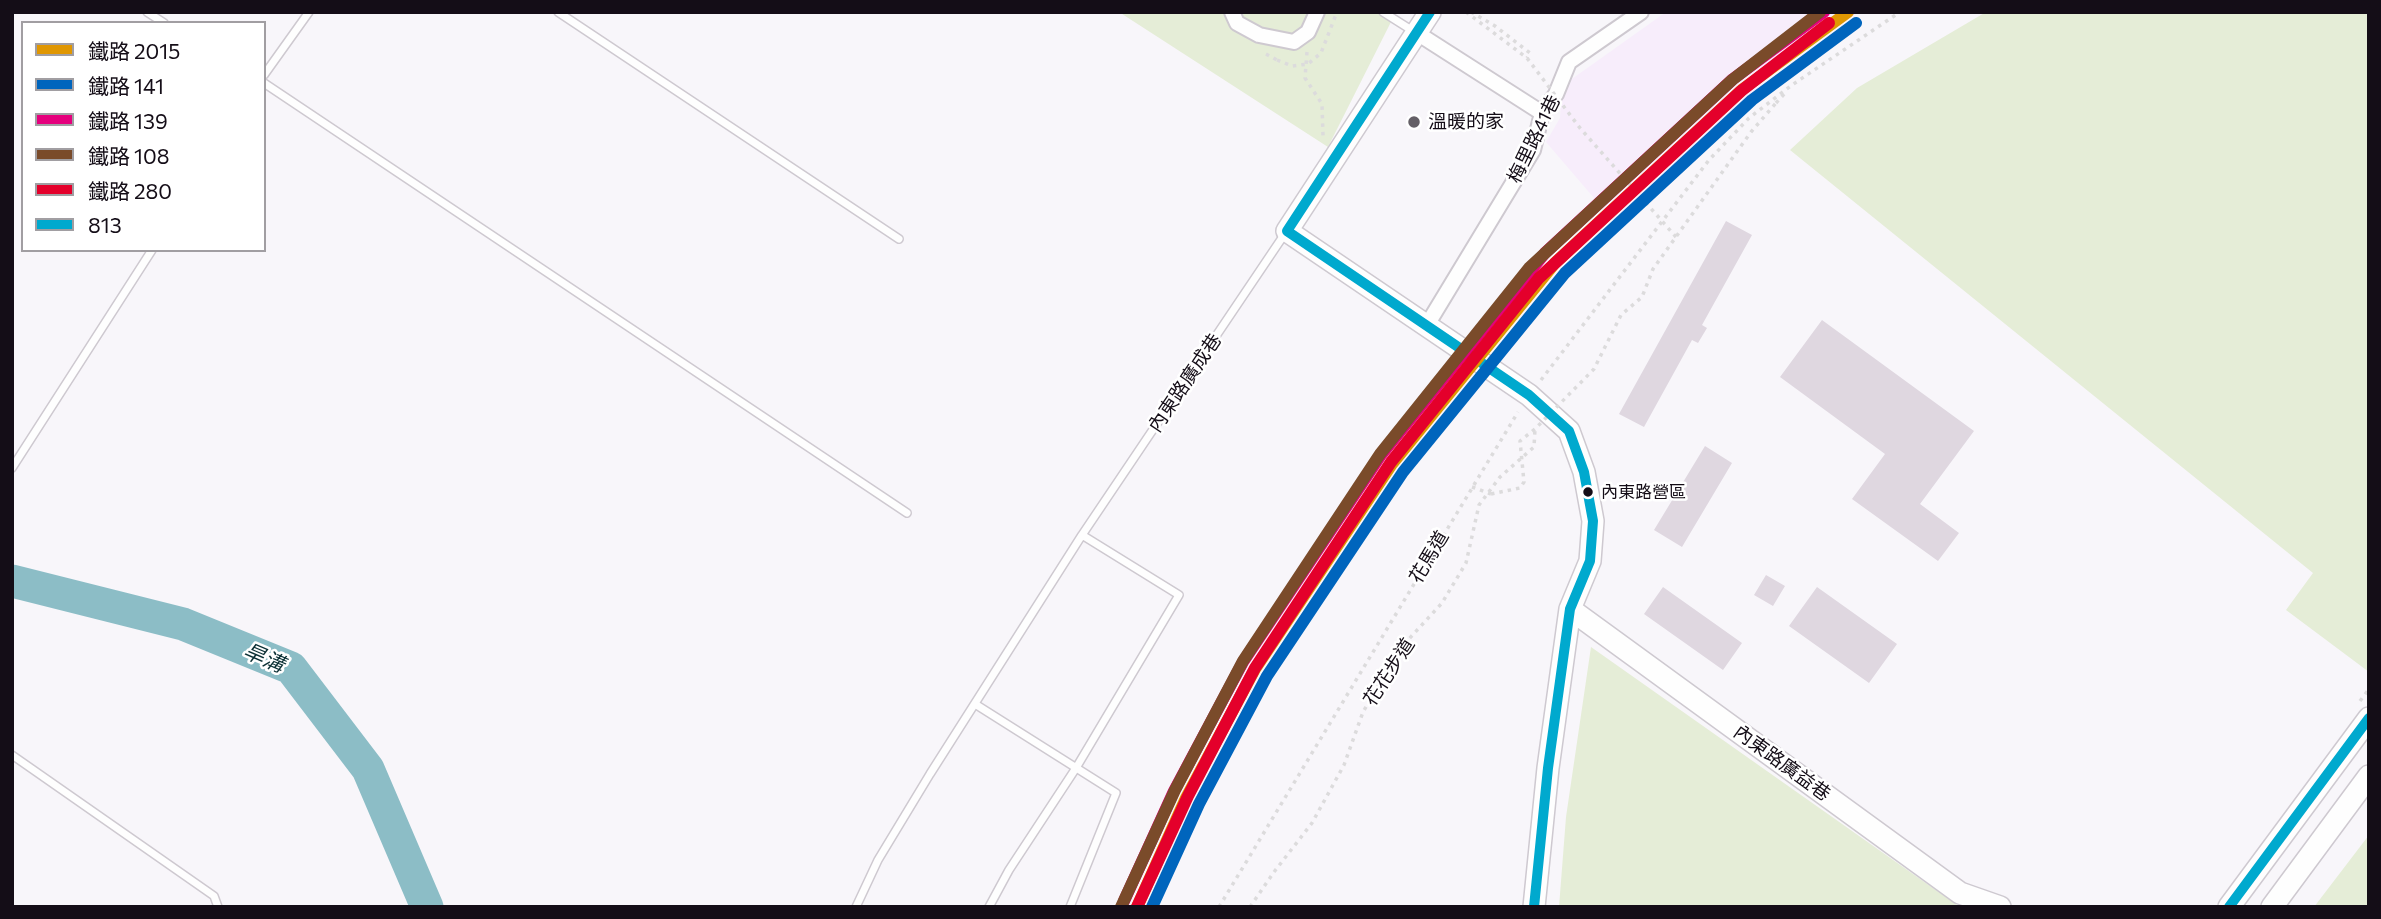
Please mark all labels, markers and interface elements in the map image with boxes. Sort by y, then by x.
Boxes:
legend [21,21,266,252]
text: 鐵路 2015 [88,38,180,63]
text: 鐵路 141 [88,73,164,98]
street label: 梅里路41巷 [1503,91,1565,187]
text: 鐵路 139 [88,108,168,133]
place label: 溫暖的家 [1428,111,1504,133]
marker: 溫暖的家 [1406,114,1422,130]
text: 鐵路 108 [88,143,169,168]
text: 鐵路 280 [88,178,172,203]
text: 813 [88,212,122,237]
street label: 內東路廣成巷 [1144,329,1226,437]
place label: 內東路營區 [1601,482,1686,502]
marker: 內東路營區 [1581,485,1595,499]
street label: 花馬道 [1405,527,1453,587]
street label: 花花步道 [1359,634,1419,710]
water label: 旱溝 [240,638,288,678]
street label: 內東路廣益巷 [1729,720,1835,806]

